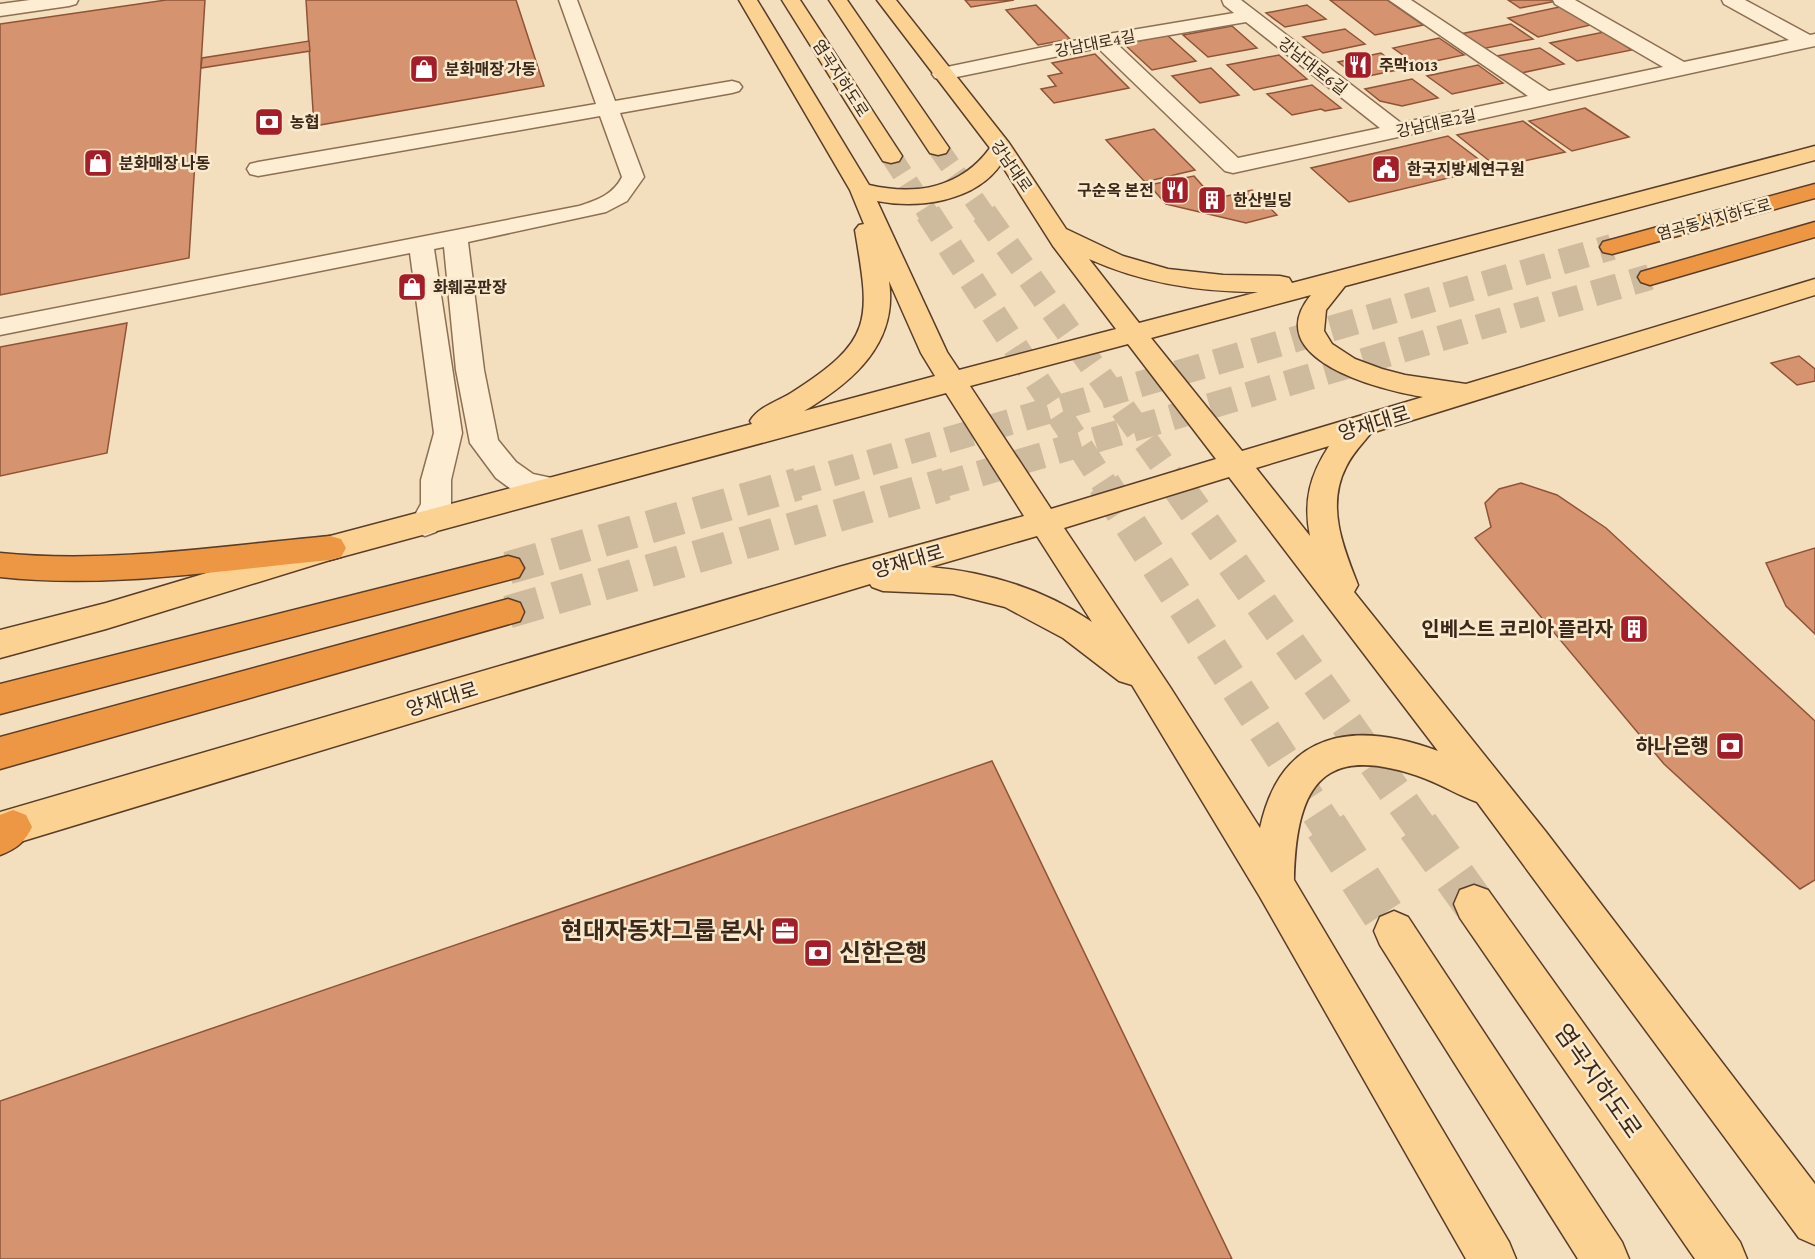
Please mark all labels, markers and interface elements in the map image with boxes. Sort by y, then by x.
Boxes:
street label: 강남대로4길 [1053,27,1137,60]
street label: 강남대로6길 [1275,35,1350,98]
street label: 염곡지하도로 [809,37,872,120]
restaurant icon: 주막1013 [1342,49,1374,81]
shop icon: 분화매장 가동 [408,53,440,85]
place label: 주막1013 [1379,57,1438,74]
place label: 분화매장 가동 [445,61,536,78]
bank icon: 농협 [253,106,285,138]
street label: 강남대로2길 [1395,107,1478,140]
place label: 농협 [290,114,319,131]
street label: 강남대로 [988,137,1036,196]
shop icon: 분화매장 나동 [82,147,114,179]
public building icon: 한국지방세연구원 [1370,153,1402,185]
place label: 분화매장 나동 [119,155,210,172]
place label: 한국지방세연구원 [1407,160,1525,178]
restaurant icon: 구순옥 본전 [1159,174,1191,206]
place label: 구순옥 본전 [1077,182,1154,199]
building icon: 한산빌딩 [1196,184,1228,216]
place label: 한산빌딩 [1233,191,1292,209]
street label: 염곡동서지하도로 [1655,196,1773,243]
shop icon: 화훼공판장 [396,271,428,303]
place label: 화훼공판장 [433,279,507,296]
street label: 양재대로 [1336,402,1412,444]
street label: 양재대로 [870,540,946,582]
building icon: 인베스트 코리아 플라자 [1618,613,1650,645]
place label: 인베스트 코리아 플라자 [1421,618,1614,640]
street label: 양재대로 [404,678,480,720]
bank icon: 하나은행 [1714,730,1746,762]
place label: 하나은행 [1635,735,1709,757]
office icon: 현대자동차그룹 본사 [769,915,801,947]
place label: 현대자동차그룹 본사 [561,917,764,944]
bank icon: 신한은행 [802,937,834,969]
place label: 신한은행 [839,939,927,966]
street label: 염곡지하도로 [1549,1019,1647,1143]

